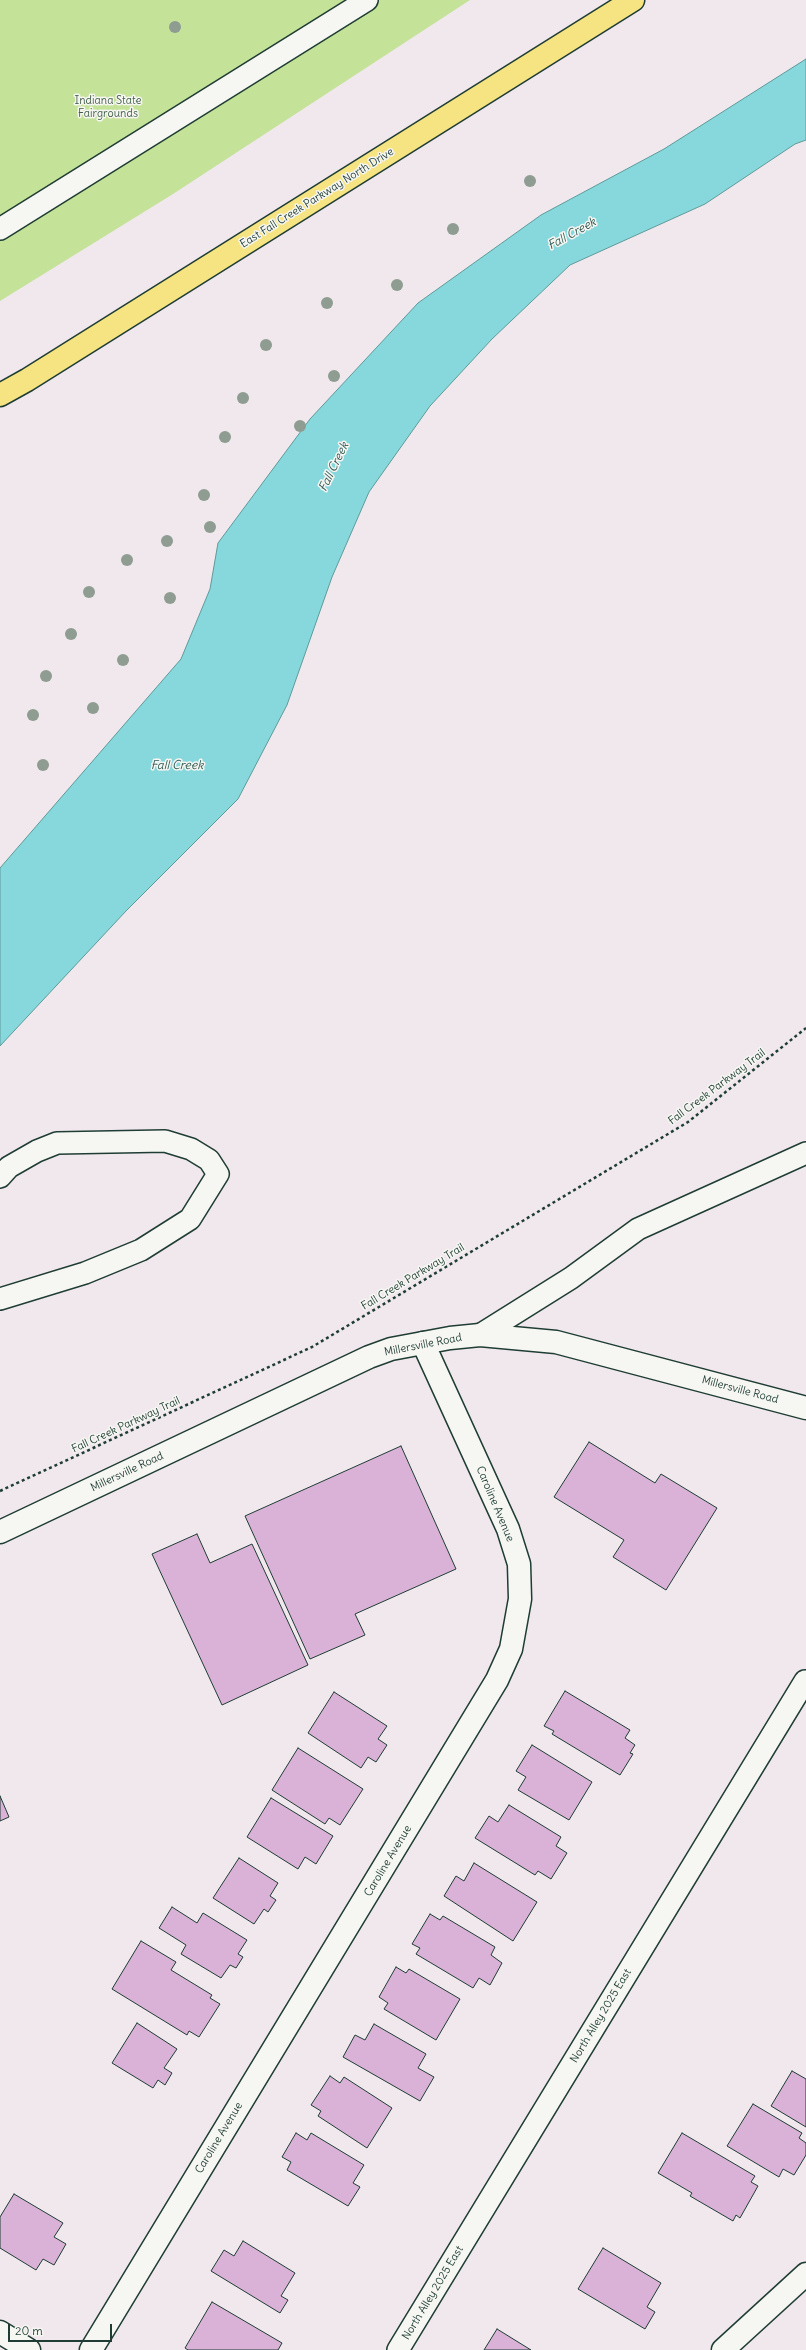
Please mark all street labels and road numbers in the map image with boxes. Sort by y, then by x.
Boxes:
street label: East Fall Creek Parkway North Drive [238,145,396,251]
street label: Fall Creek Parkway Trail [666,1046,768,1128]
street label: Fall Creek Parkway Trail [359,1241,467,1313]
street label: Millersville Road [383,1331,463,1359]
street label: Millersville Road [700,1373,780,1407]
street label: Fall Creek Parkway Trail [70,1394,182,1456]
street label: Millersville Road [89,1449,165,1495]
street label: Caroline Avenue [473,1464,517,1544]
street label: Caroline Avenue [362,1823,414,1899]
street label: North Alley 2025 East [568,1967,634,2065]
street label: Caroline Avenue [193,2100,245,2176]
street label: North Alley 2025 East [400,2244,466,2342]

